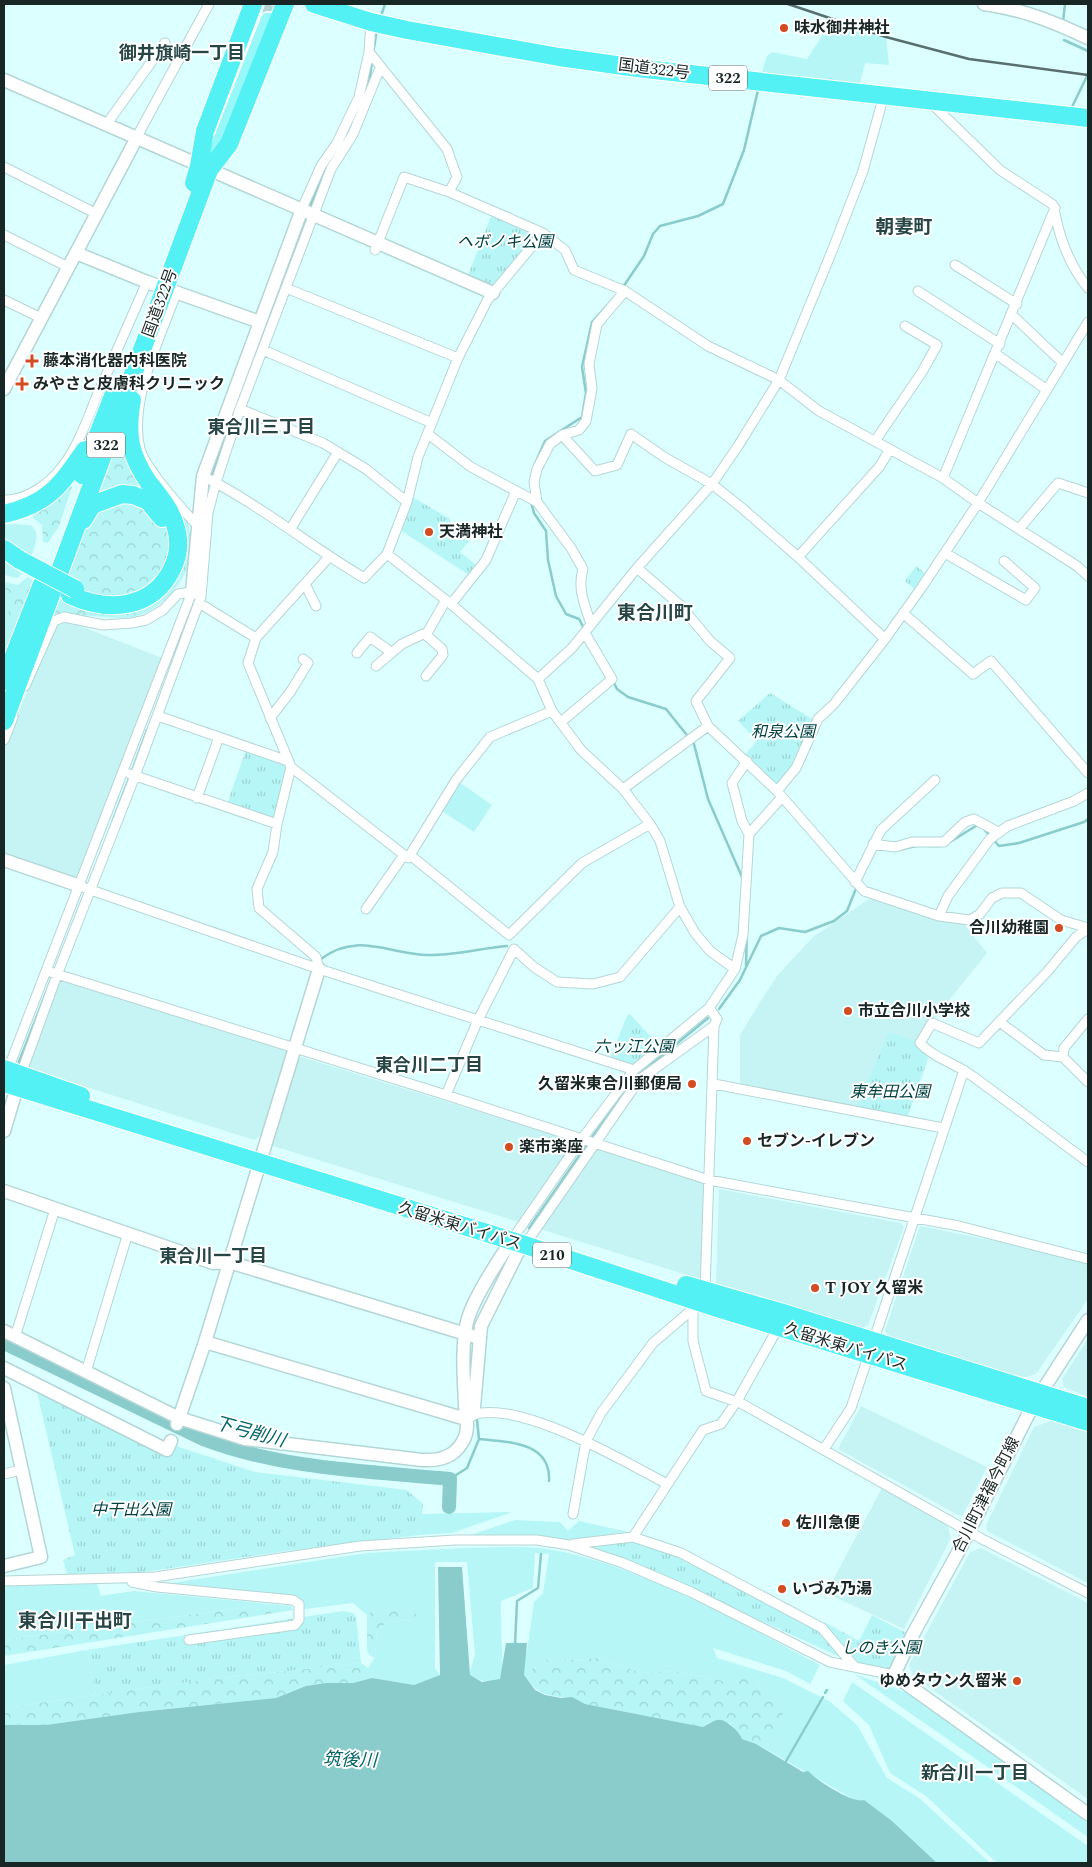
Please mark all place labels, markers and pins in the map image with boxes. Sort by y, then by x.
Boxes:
place label: 味水御井神社 [794,16,890,40]
marker: 味水御井神社 [778,22,790,34]
place label: 藤本消化器内科医院 [43,349,187,373]
marker: 藤本消化器内科医院 [25,354,39,368]
place label: みやさと皮膚科クリニック [33,372,225,396]
marker: みやさと皮膚科クリニック [15,377,29,391]
place label: 天満神社 [439,520,503,544]
marker: 天満神社 [423,526,435,538]
place label: 合川幼稚園 [969,916,1049,940]
marker: 合川幼稚園 [1053,922,1065,934]
place label: 市立合川小学校 [858,999,970,1023]
marker: 市立合川小学校 [842,1005,854,1017]
place label: 久留米東合川郵便局 [538,1072,682,1096]
marker: 久留米東合川郵便局 [686,1078,698,1090]
place label: セブン-イレブン [757,1129,875,1153]
place label: 楽市楽座 [519,1135,583,1159]
marker: セブン-イレブン [741,1135,753,1147]
marker: 楽市楽座 [503,1141,515,1153]
place label: T JOY 久留米 [825,1276,923,1300]
marker: T JOY 久留米 [809,1282,821,1294]
place label: 佐川急便 [795,1511,860,1535]
marker: 佐川急便 [780,1517,792,1529]
place label: いづみ乃湯 [792,1577,872,1601]
marker: いづみ乃湯 [776,1583,788,1595]
place label: ゆめタウン久留米 [879,1669,1007,1693]
marker: ゆめタウン久留米 [1011,1675,1023,1687]

